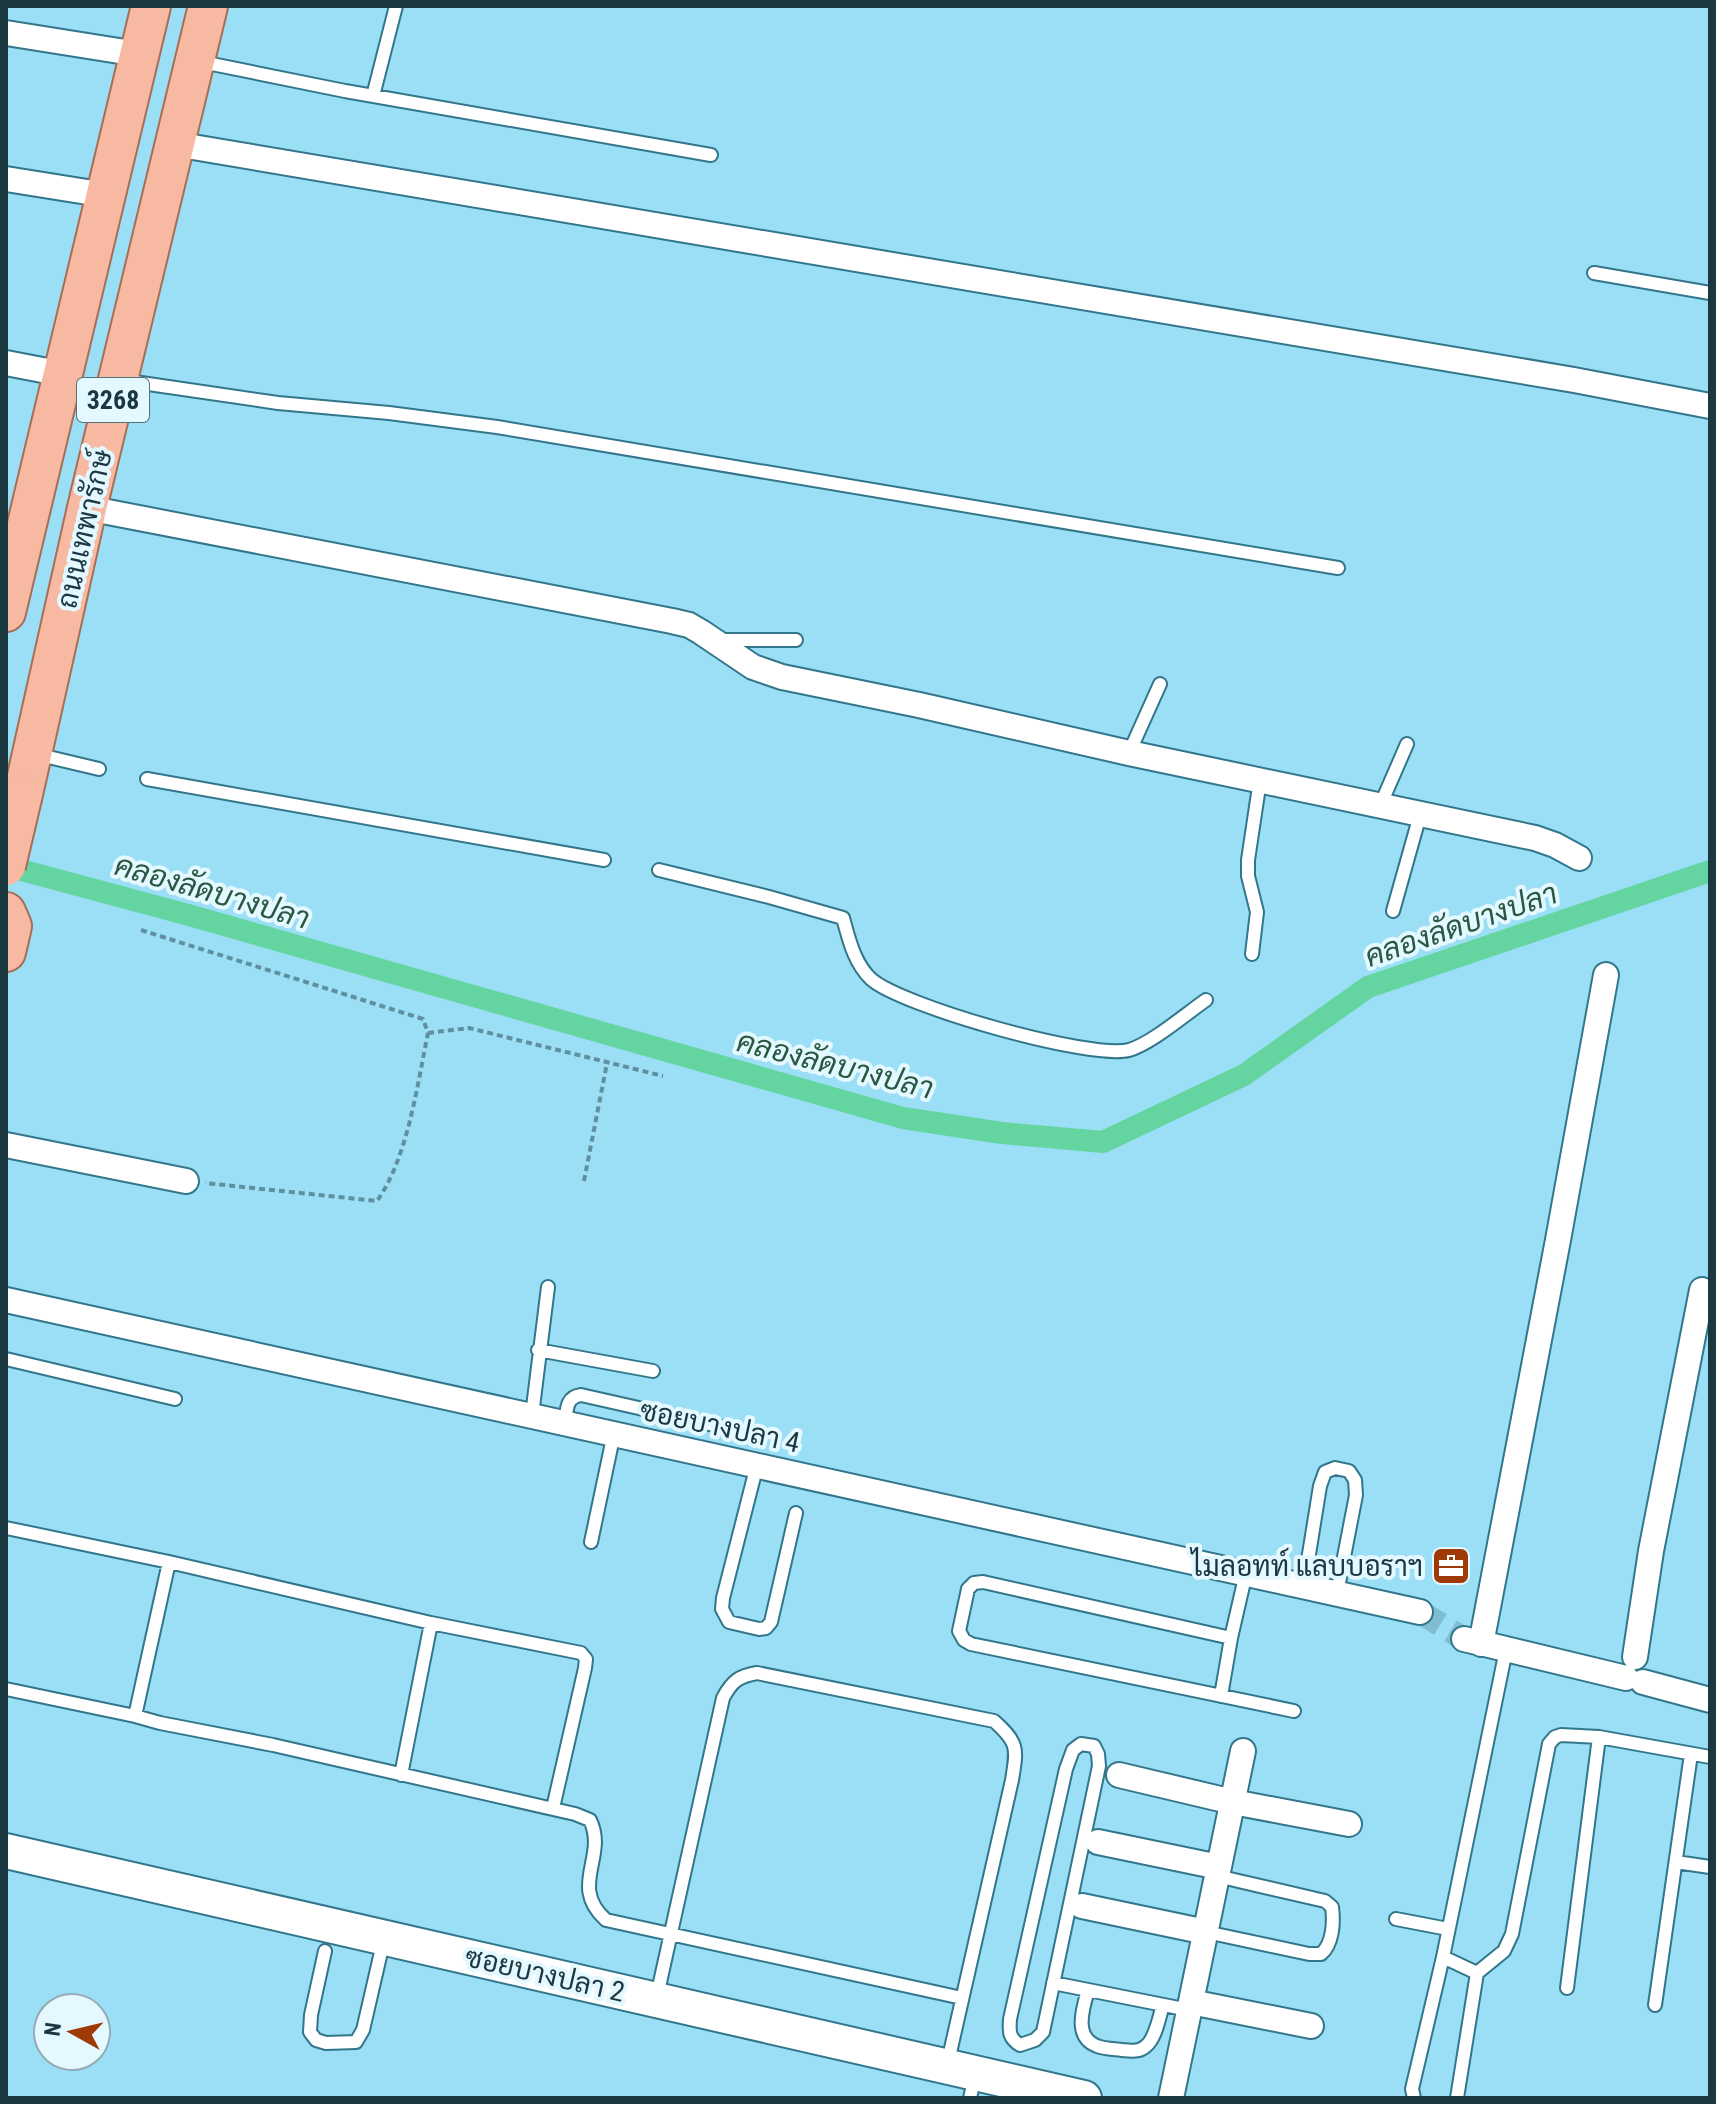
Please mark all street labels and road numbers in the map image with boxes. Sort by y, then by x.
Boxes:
road number: 3268 [77,378,149,422]
street label: ถนนเทพารักษ์ [47,445,119,611]
street label: ซอยบางปลา 4 [637,1393,803,1460]
street label: ซอยบางปลา 2 [462,1940,628,2009]

